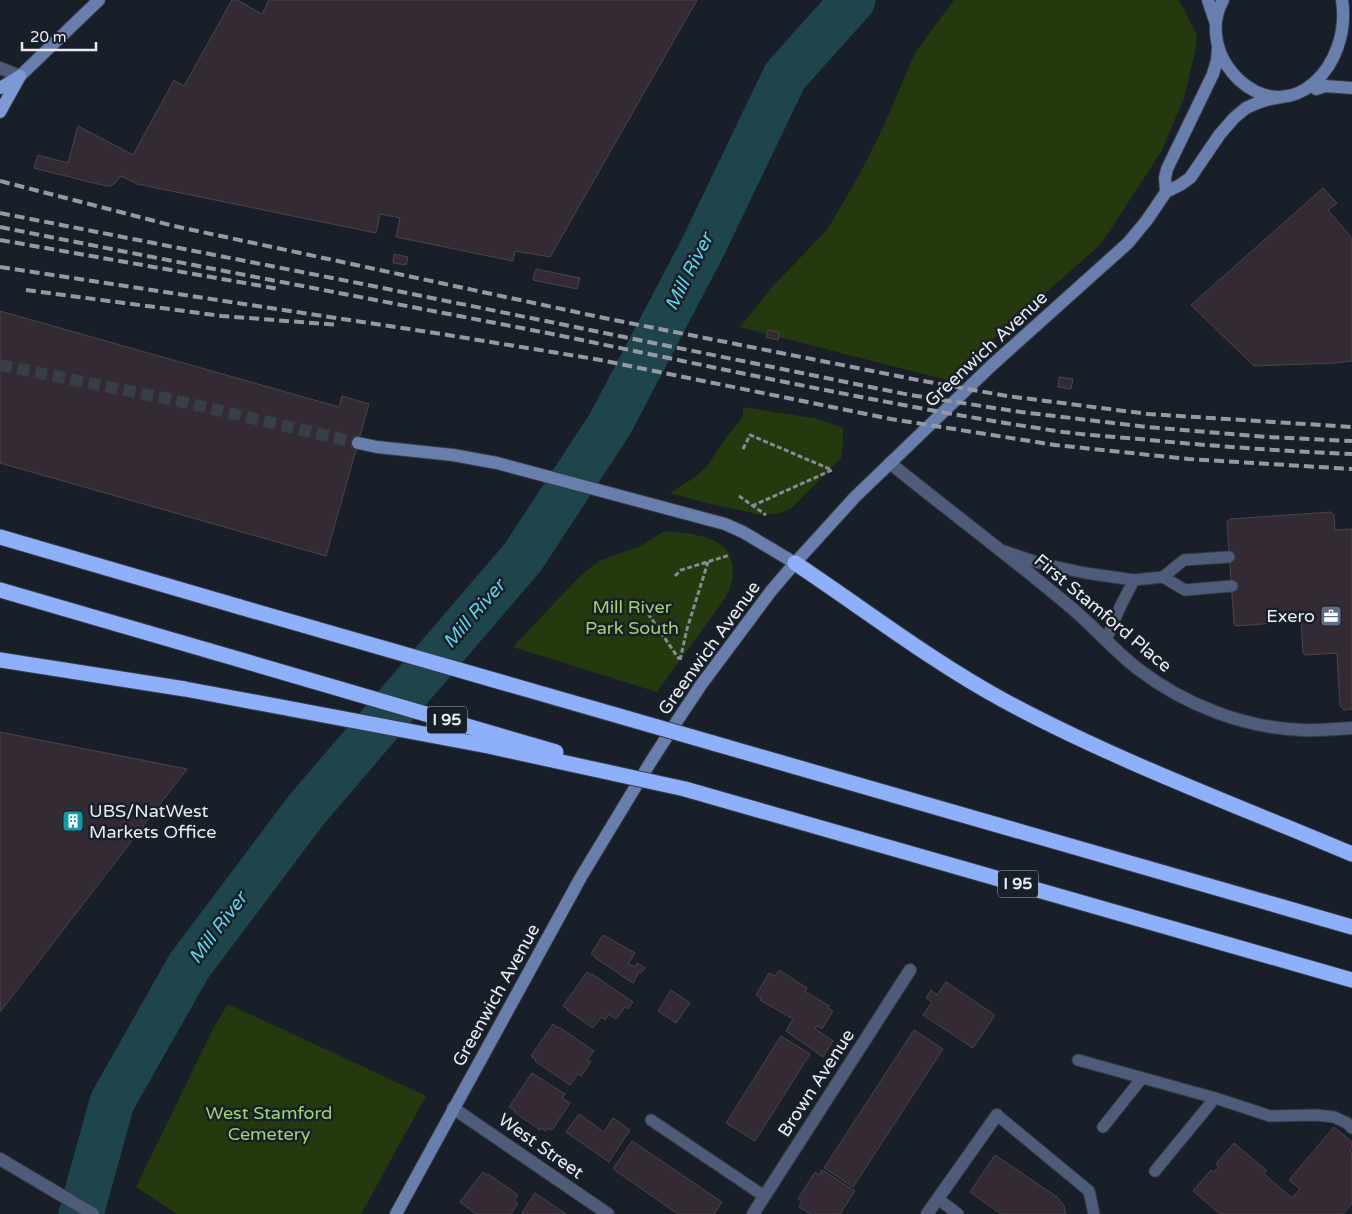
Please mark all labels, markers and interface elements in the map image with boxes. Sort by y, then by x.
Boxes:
scale bar [22,20,96,52]
text: 20 m [30,28,67,46]
water label: Mill River [660,227,719,314]
street label: Greenwich Avenue [920,286,1052,412]
street label: First Stamford Place [1030,549,1176,677]
water label: Mill River [438,573,511,653]
street label: Greenwich Avenue [653,577,765,719]
park label: Mill River Park South [585,596,679,639]
office icon: Exero [1319,604,1343,628]
place label: Exero [1266,605,1315,627]
road number: I 95 [427,706,467,734]
place label: UBS/NatWest Markets Office [89,800,216,843]
building icon: UBS/NatWest Markets Office [61,809,85,833]
road number: I 95 [998,871,1038,898]
water label: Mill River [184,886,254,968]
street label: Greenwich Avenue [448,920,544,1070]
street label: Brown Avenue [773,1025,859,1141]
park label: West Stamford Cemetery [206,1102,332,1145]
street label: West Street [494,1109,588,1184]

